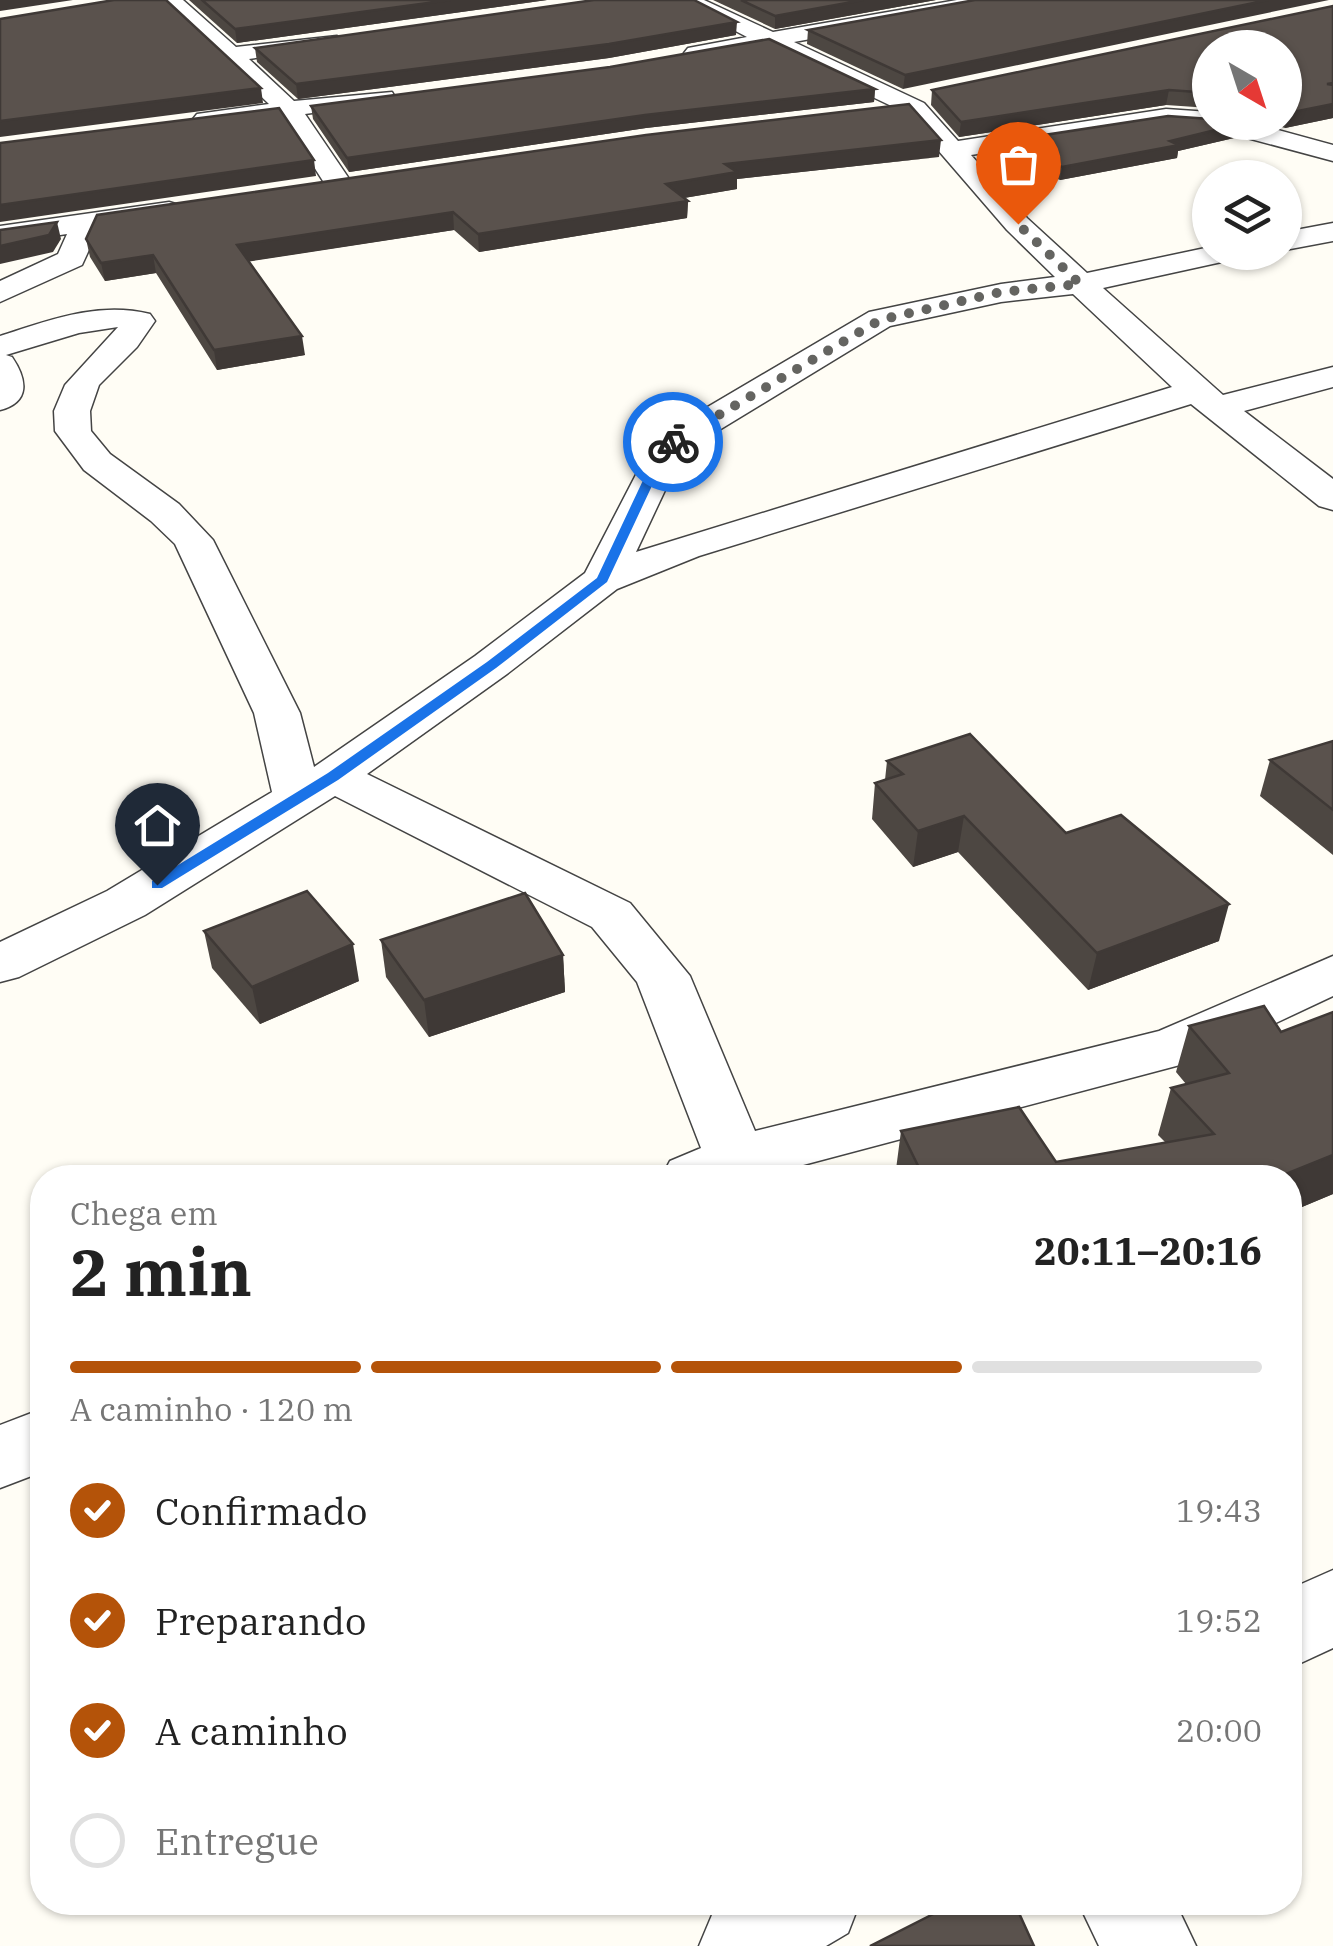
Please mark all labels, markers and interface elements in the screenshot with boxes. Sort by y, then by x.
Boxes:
north arrow [1192,30,1302,140]
map controls [1192,30,1302,270]
pin [976,122,1061,225]
icon: bag [991,137,1046,192]
button: layers [1192,160,1302,270]
courier [623,392,723,492]
icon: bike [646,415,701,470]
pin [115,783,200,886]
icon: home [130,798,185,853]
text: Chega em [70,1192,218,1234]
text: 20:11–20:16 [1034,1226,1262,1275]
text: 2 min [70,1229,252,1314]
text: A caminho · 120 m [70,1388,353,1430]
icon: check [70,1483,125,1538]
text: Confirmado [155,1486,367,1535]
text: 19:43 [1176,1489,1262,1531]
icon: check [70,1593,125,1648]
text: Preparando [155,1596,366,1645]
text: 19:52 [1176,1599,1262,1641]
icon: check [70,1703,125,1758]
text: A caminho [155,1706,348,1755]
text: 20:00 [1176,1709,1262,1751]
text: Entregue [155,1816,319,1865]

